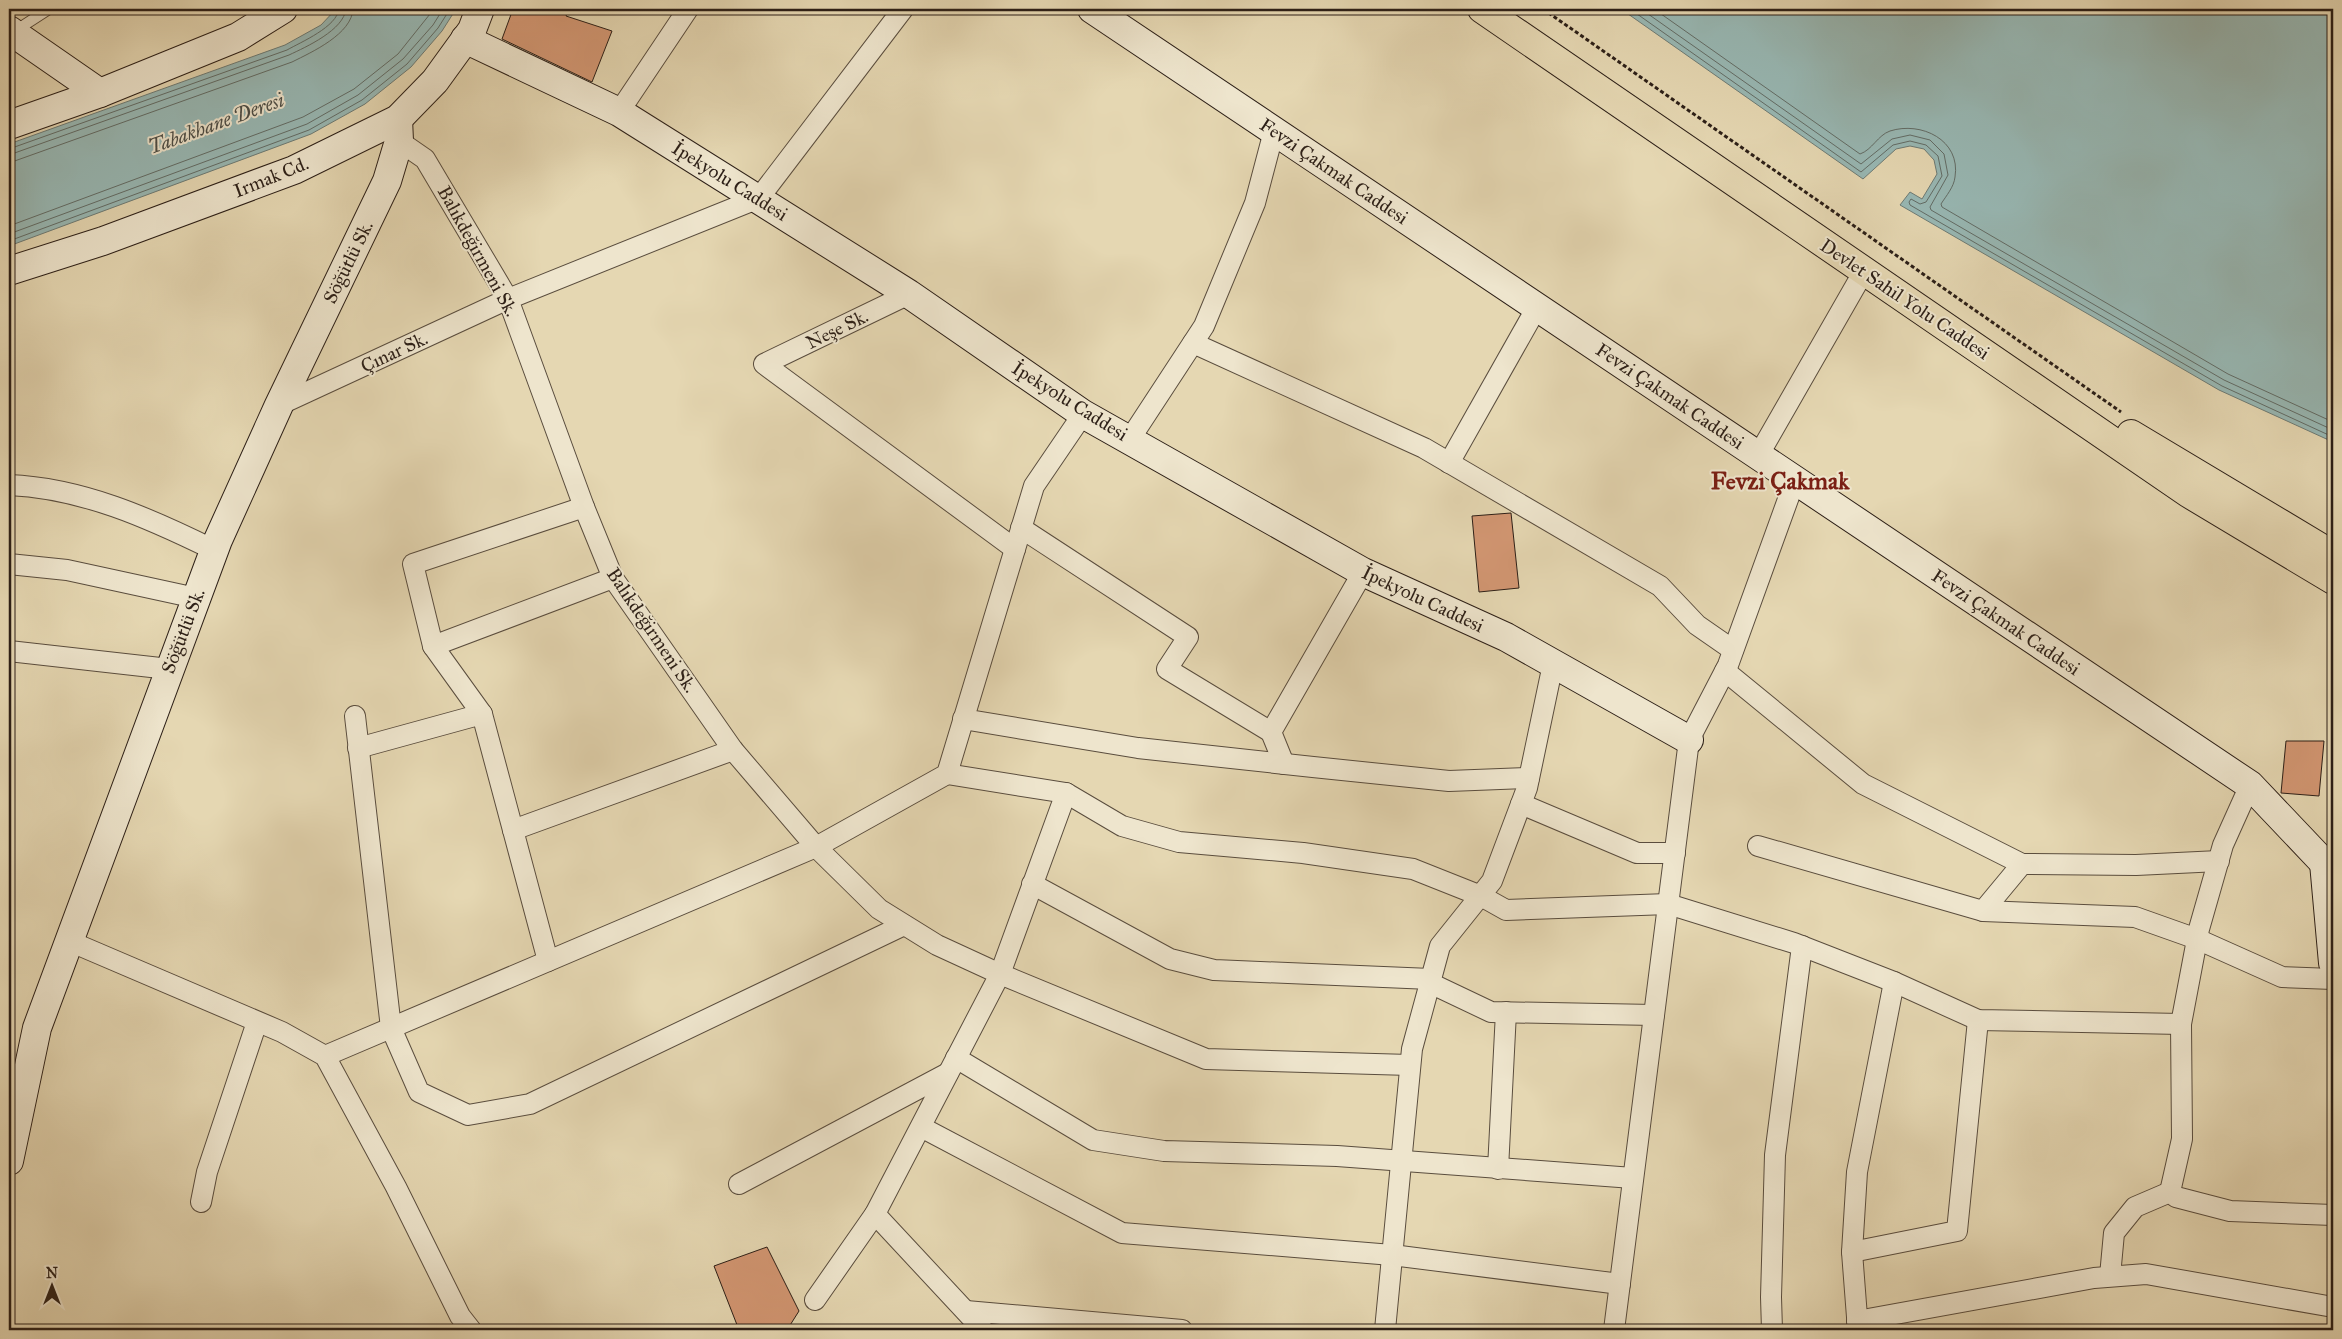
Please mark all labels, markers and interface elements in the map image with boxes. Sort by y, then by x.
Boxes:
water label: Tabakhane Deresi [145,87,287,159]
street label: Fevzi Çakmak Caddesi [1255,113,1413,229]
street label: İpekyolu Caddesi [668,136,792,226]
street label: Irmak Cd. [230,152,312,202]
street label: Balıkdeğirmeni Sk. [432,182,523,321]
street label: Söğütlü Sk. [318,217,379,308]
street label: Devlet Sahil Yolu Caddesi [1816,234,1994,364]
street label: Neşe Sk. [802,304,872,354]
street label: Çınar Sk. [357,326,431,378]
street label: Fevzi Çakmak Caddesi [1591,338,1749,454]
street label: İpekyolu Caddesi [1008,356,1132,446]
district label: Fevzi Çakmak [1711,466,1850,496]
street label: İpekyolu Caddesi [1358,561,1488,637]
street label: Balıkdeğirmeni Sk. [601,563,702,697]
street label: Fevzi Çakmak Caddesi [1927,564,2085,680]
street label: Söğütlü Sk. [156,585,211,677]
north arrow [28,1262,78,1312]
text: N [46,1265,58,1282]

